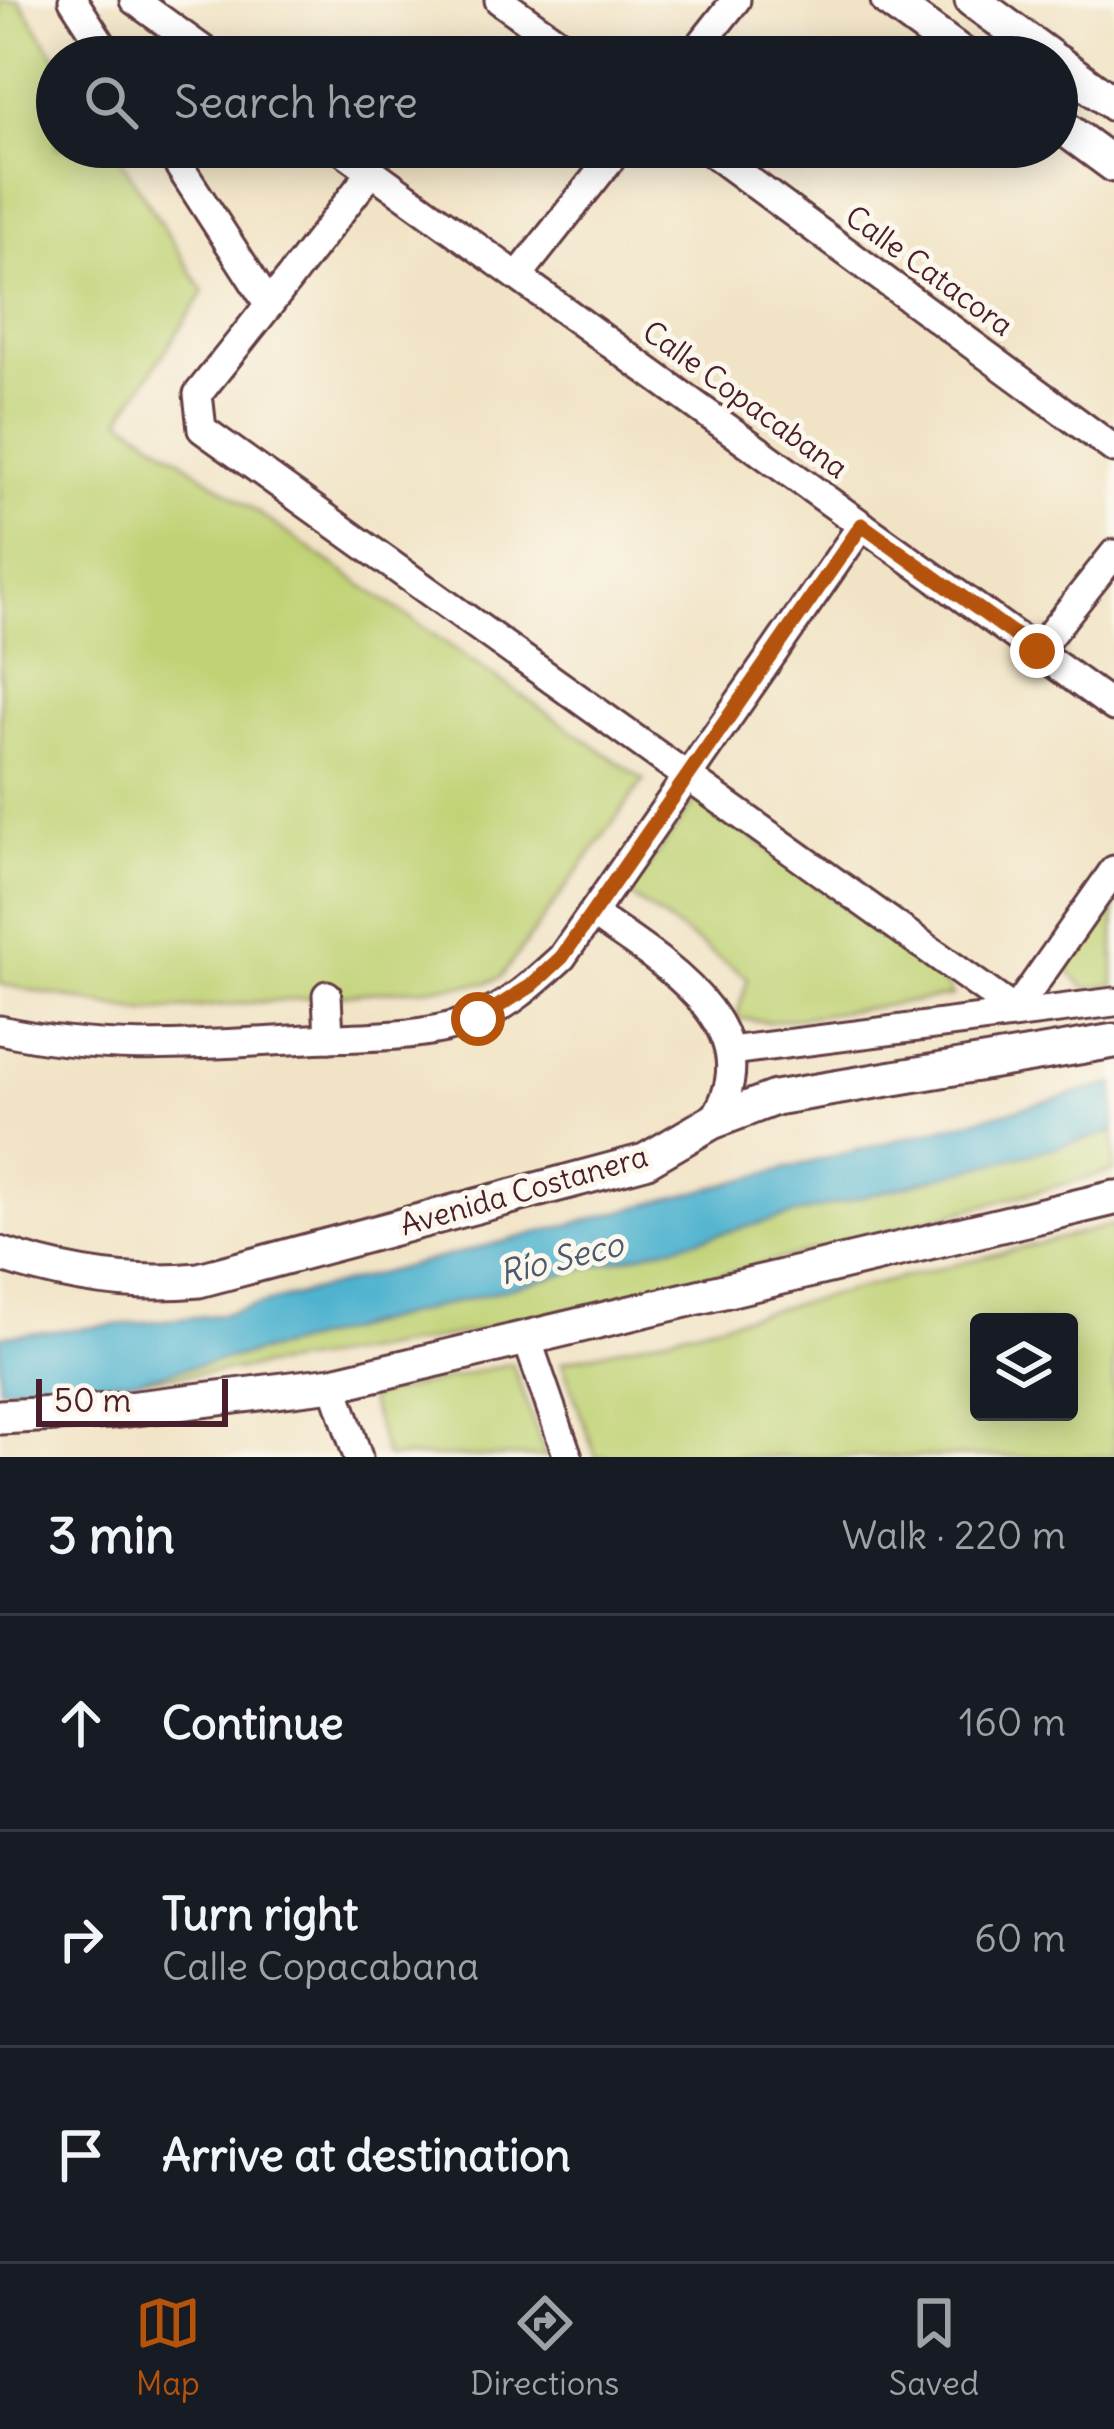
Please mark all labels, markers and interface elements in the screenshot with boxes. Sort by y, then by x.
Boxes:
search box [36,36,1078,168]
icon: search [78,69,144,135]
text: Search here [174,74,418,130]
street label: Calle Catacora [838,197,1021,344]
street label: Calle Copacabana [636,312,856,486]
route end [1010,624,1064,678]
route start [451,992,505,1046]
street label: Avenida Costanera [396,1137,652,1244]
water label: Río Seco [495,1222,630,1294]
map controls [970,1313,1078,1421]
button: layers [970,1313,1078,1421]
scale bar [36,1373,228,1426]
text: 50 m [54,1379,131,1421]
text: 3 min [48,1503,175,1567]
text: Walk · 220 m [842,1511,1066,1560]
icon: ahead [48,1690,114,1756]
text: Continue [162,1695,344,1751]
text: 160 m [959,1698,1066,1747]
text: Turn right [162,1886,358,1942]
icon: right [48,1906,114,1972]
text: 60 m [974,1914,1066,1963]
text: Calle Copacabana [162,1942,479,1991]
icon: arrive [48,2122,114,2188]
text: Arrive at destination [162,2127,571,2183]
tab: Map [135,2290,201,2404]
tab: Directions [470,2290,619,2404]
tab: Saved [889,2290,979,2404]

